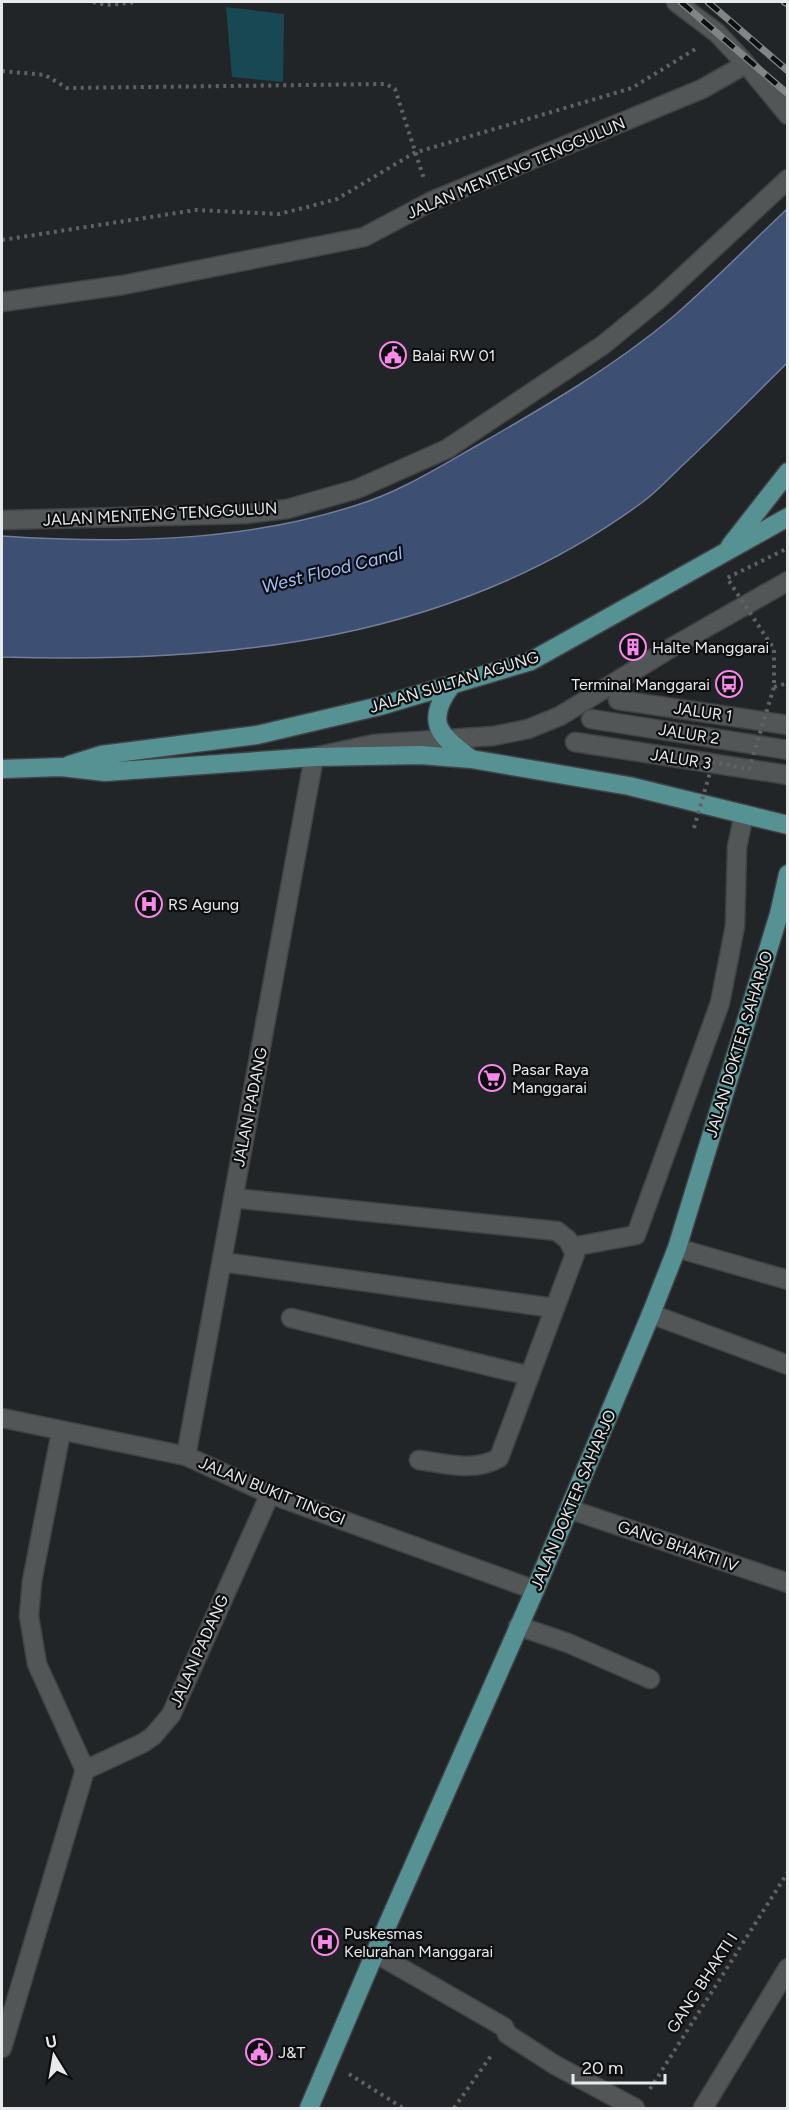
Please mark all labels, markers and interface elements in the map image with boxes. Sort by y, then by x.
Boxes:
street label: JALAN MENTENG TENGGULUN [404,113,628,223]
public building icon: Balai RW 01 [378,340,408,370]
place label: Balai RW 01 [412,346,495,365]
street label: JALAN MENTENG TENGGULUN [42,498,278,530]
water label: West Flood Canal [259,542,406,598]
building icon: Halte Manggarai [618,632,648,662]
place label: Halte Manggarai [652,638,769,657]
street label: JALAN SULTAN AGUNG [367,647,541,717]
bus stop icon: Terminal Manggarai [714,669,744,699]
place label: Terminal Manggarai [571,675,710,694]
street label: JALUR 1 [672,698,734,726]
street label: JALUR 2 [657,720,721,748]
street label: JALUR 3 [649,745,713,773]
hospital icon: RS Agung [134,889,164,919]
place label: RS Agung [168,895,239,914]
street label: JALAN DOKTER SAHARJO [702,948,776,1140]
street label: JALAN PADANG [229,1046,271,1168]
place label: Pasar Raya Manggarai [512,1060,589,1097]
supermarket icon: Pasar Raya Manggarai [477,1063,507,1093]
street label: JALAN DOKTER SAHARJO [526,1407,620,1593]
street label: JALAN BUKIT TINGGI [196,1453,348,1529]
street label: GANG BHAKTI IV [615,1516,741,1576]
street label: JALAN PADANG [166,1592,232,1710]
place label: Puskesmas Kelurahan Manggarai [344,1924,493,1961]
hospital icon: Puskesmas Kelurahan Manggarai [310,1927,340,1957]
street label: GANG BHAKTI I [663,1930,741,2036]
north arrow [24,2026,84,2086]
text: U [44,2031,59,2052]
public building icon: J&T [244,2037,274,2067]
place label: J&T [278,2043,306,2062]
scale bar [573,2047,664,2085]
text: 20 m [582,2057,623,2079]

